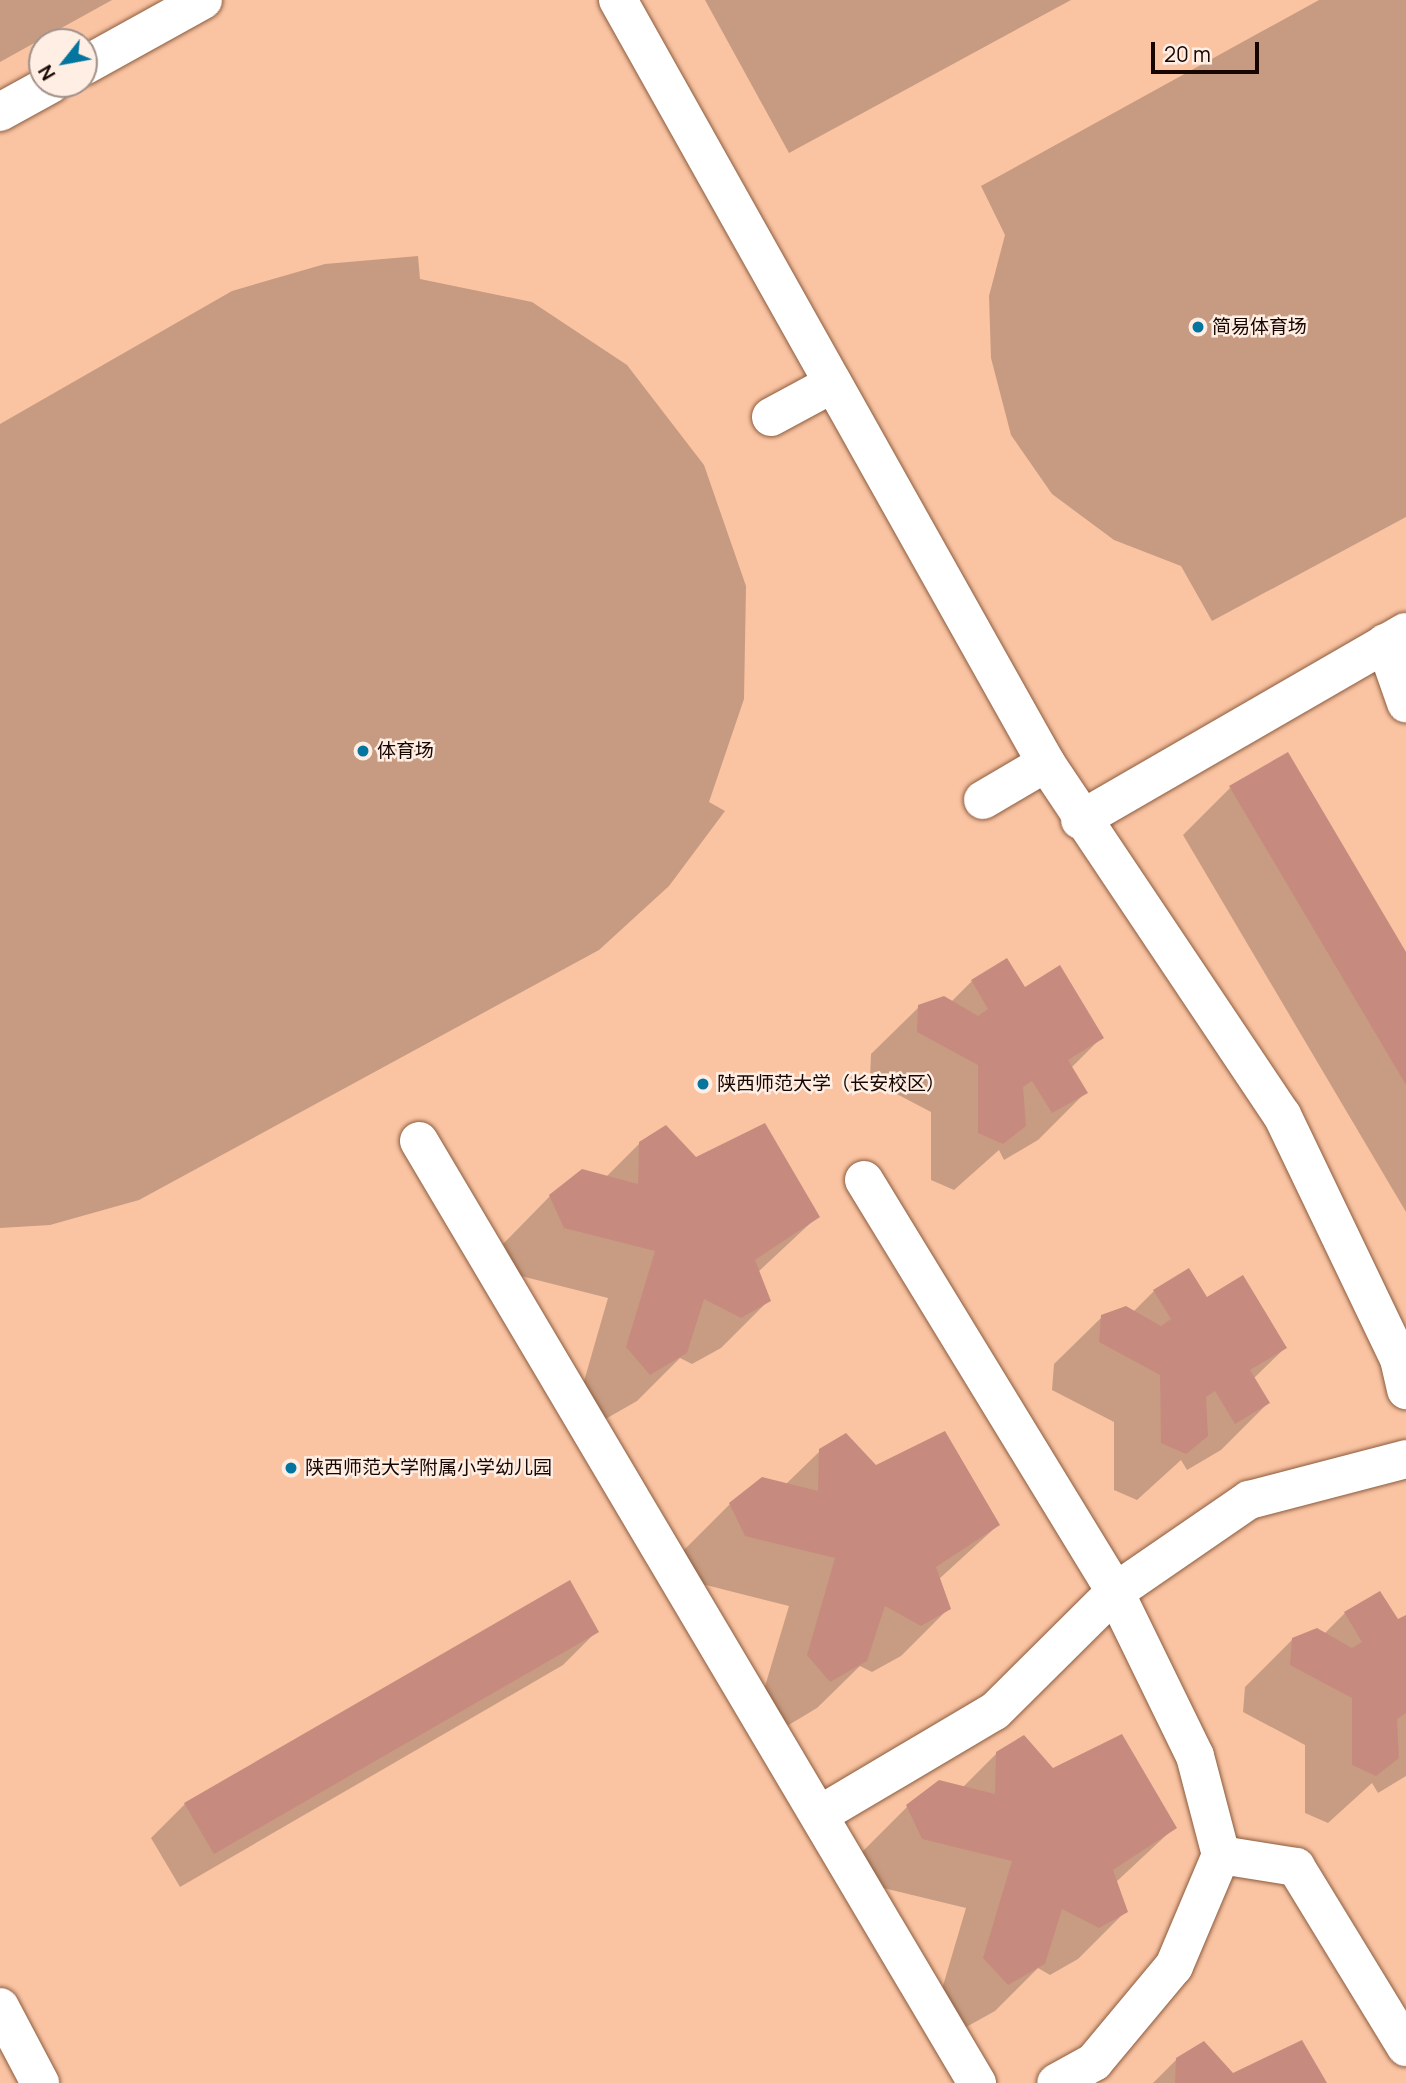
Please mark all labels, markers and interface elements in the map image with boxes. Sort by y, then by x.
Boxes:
north arrow [28,28,98,98]
scale bar [1154,28,1262,72]
text: 20 m [1164,40,1211,68]
text: N [32,60,61,85]
place label: 简易体育场 [1212,316,1307,338]
marker: 简易体育场 [1190,319,1206,335]
place label: 体育场 [377,740,434,762]
marker: 体育场 [355,743,371,759]
place label: 陕西师范大学（长安校区） [717,1073,945,1095]
marker: 陕西师范大学（长安校区） [695,1076,711,1092]
place label: 陕西师范大学附属小学幼儿园 [305,1457,552,1479]
marker: 陕西师范大学附属小学幼儿园 [283,1460,299,1476]

